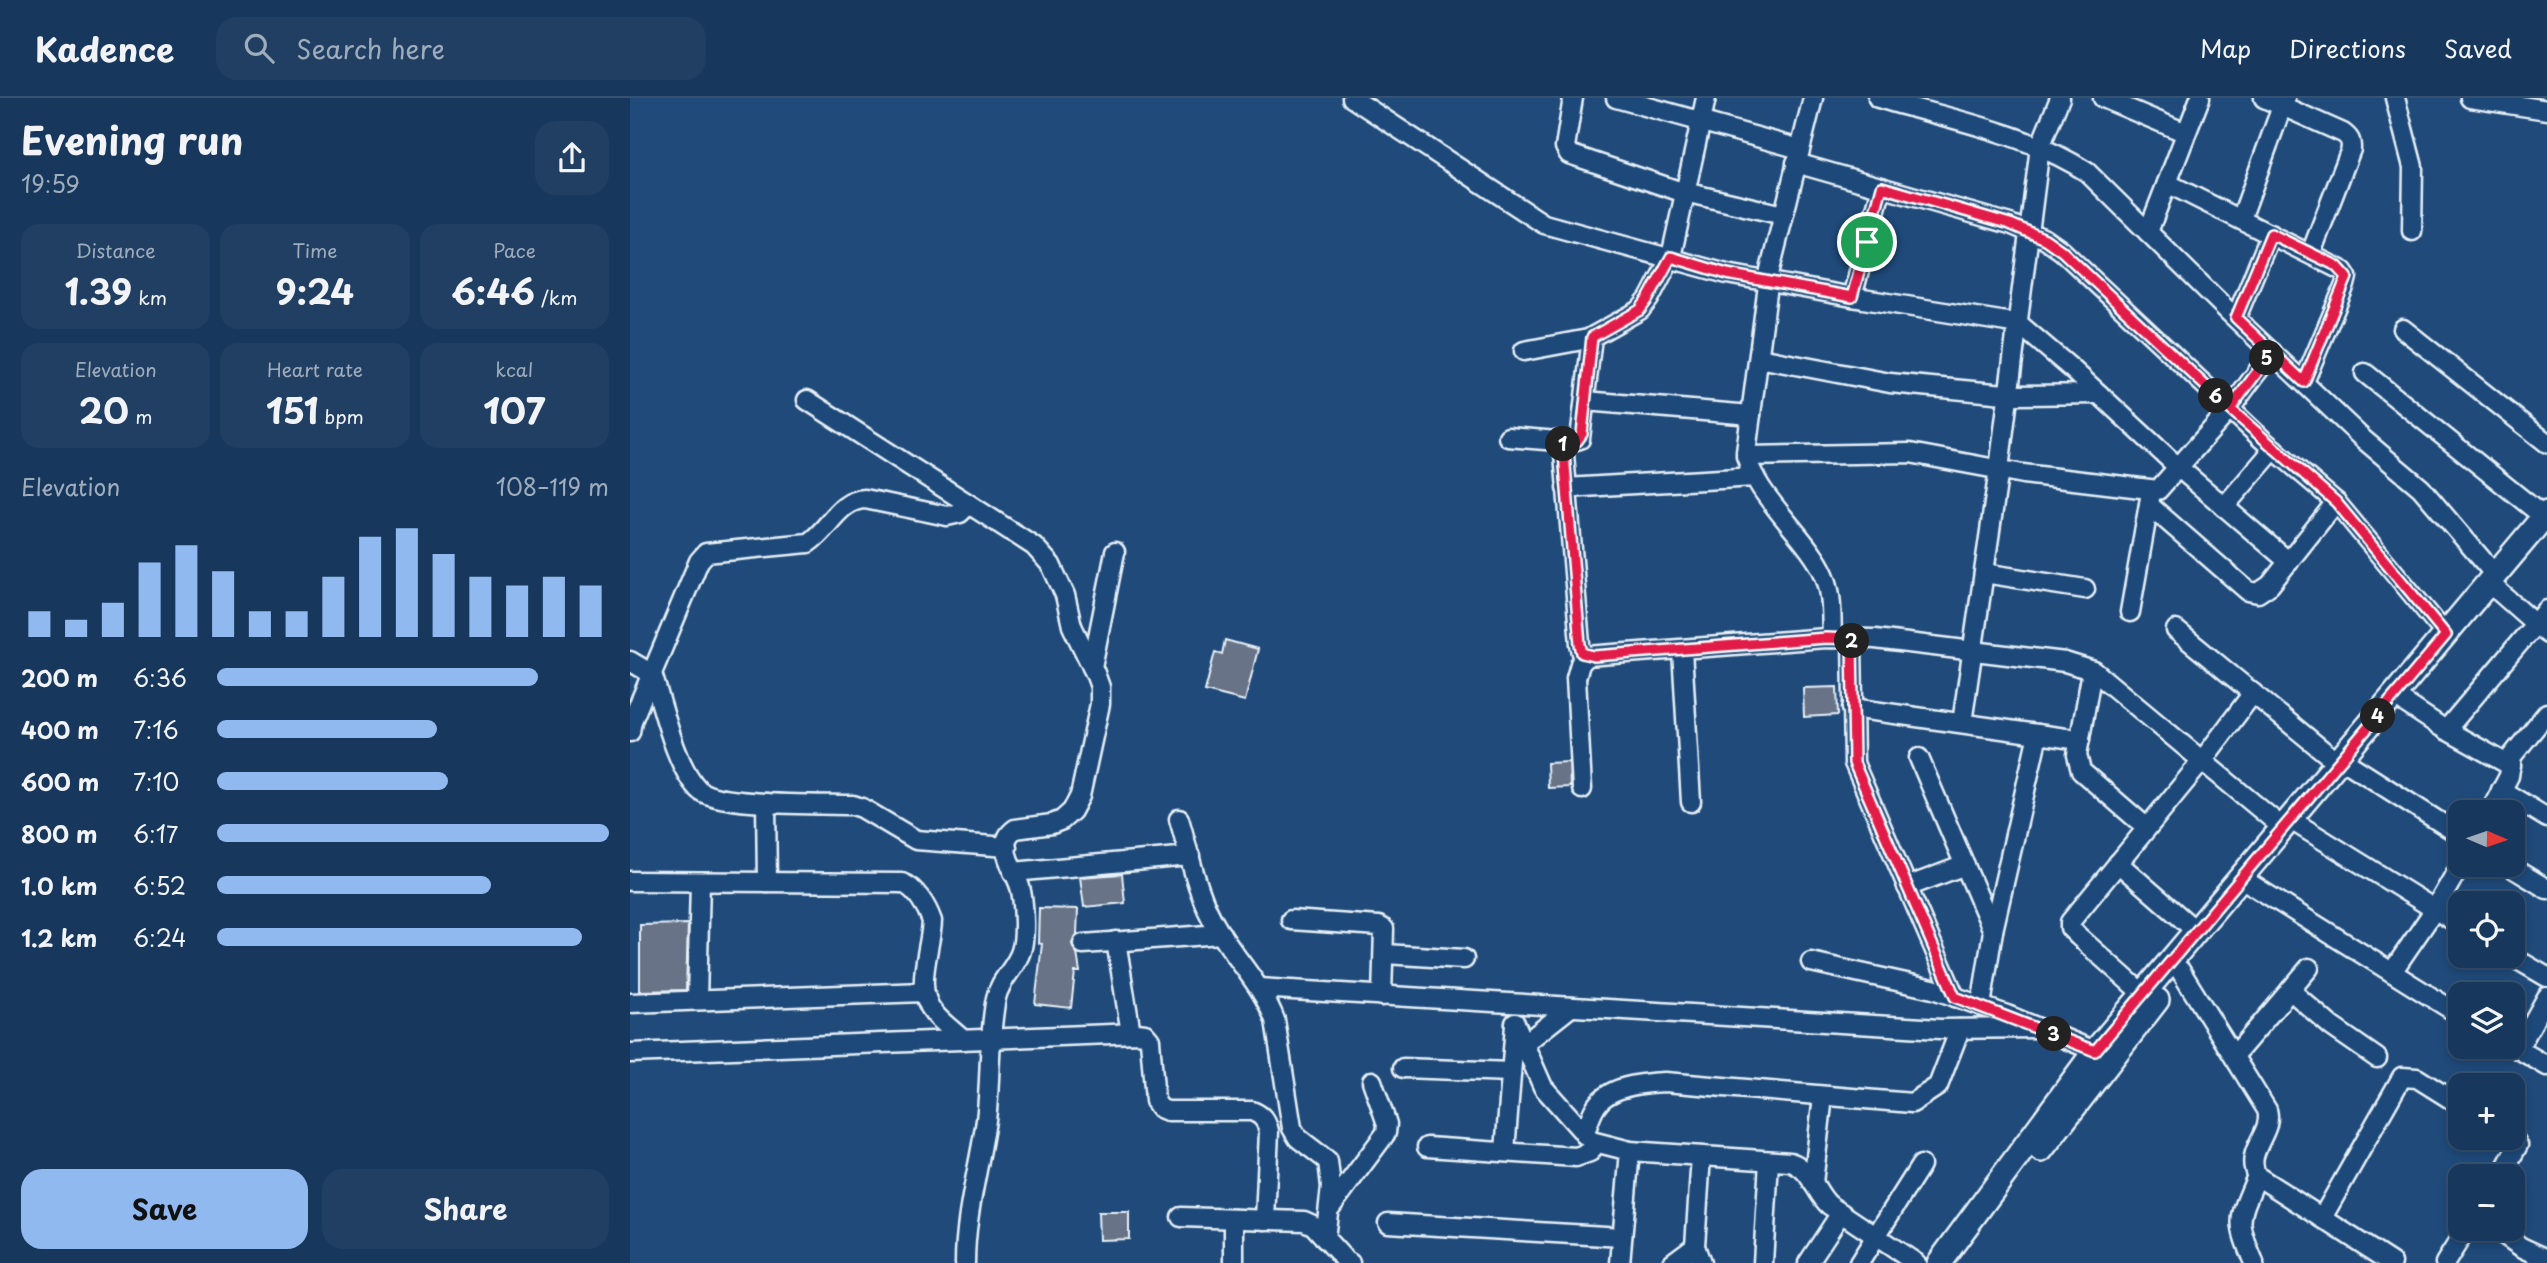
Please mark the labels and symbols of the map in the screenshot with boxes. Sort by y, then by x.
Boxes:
pin [1837,212,1897,272]
pin: 5 [2250,341,2284,376]
pin: 6 [2198,378,2234,414]
pin: 1 [1546,426,1580,462]
pin: 2 [1834,624,1870,658]
pin: 4 [2360,698,2396,734]
north arrow [2448,800,2525,877]
pin: 3 [2036,1016,2072,1052]

